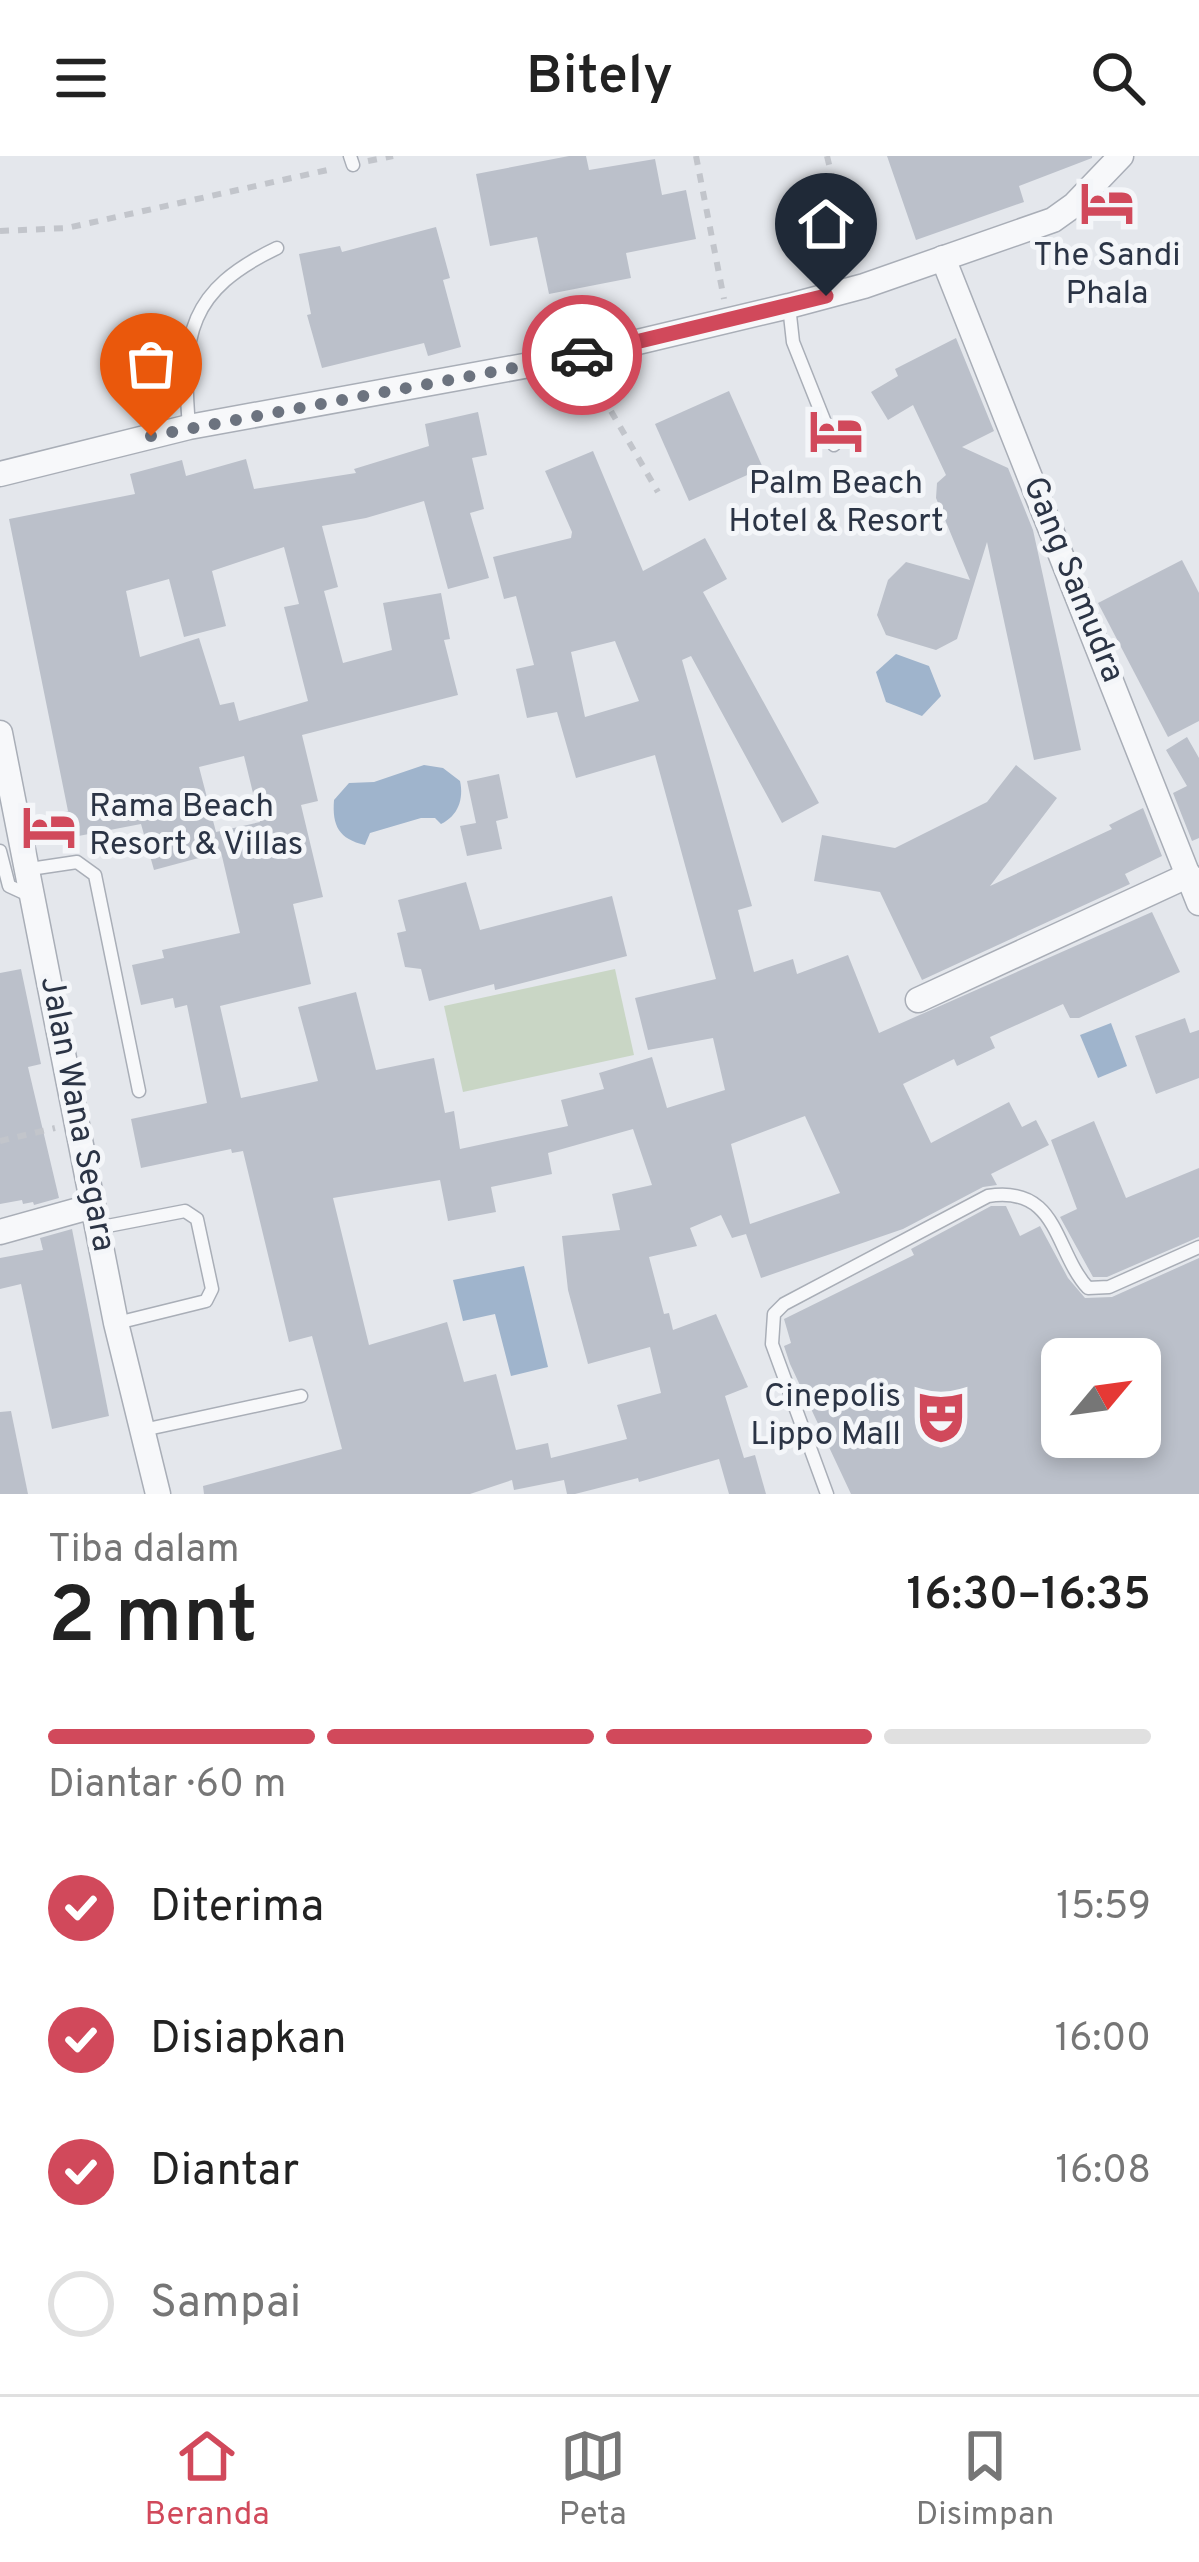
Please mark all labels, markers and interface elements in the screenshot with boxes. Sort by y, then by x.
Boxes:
text: Bitely [526,44,673,113]
icon: menu [48,45,114,111]
icon: search [1085,45,1151,111]
pin [775,173,877,296]
hotel icon: The Sandi Phala [1078,174,1136,232]
icon: home [793,191,859,257]
place label: The Sandi Phala [1033,236,1181,316]
courier [522,295,642,415]
pin [100,313,202,436]
icon: car [549,322,615,388]
icon: bag [118,331,184,397]
hotel icon: Palm Beach Hotel & Resort [807,402,865,460]
place label: Palm Beach Hotel & Resort [728,464,944,544]
street label: Gang Samudra [1012,471,1132,689]
place label: Rama Beach Resort & Villas [89,787,303,867]
hotel icon: Rama Beach Resort & Villas [20,798,78,856]
street label: Jalan Wana Segara [29,973,123,1255]
north arrow [1041,1338,1161,1458]
map controls [1041,1338,1161,1458]
place label: Cinepolis Lippo Mall [750,1377,901,1457]
theatre icon: Cinepolis Lippo Mall [912,1388,970,1446]
text: Tiba dalam [48,1527,240,1576]
text: 16:30–16:35 [907,1568,1151,1625]
text: 2 mnt [48,1571,257,1670]
text: Diantar · 60 m [48,1762,286,1811]
icon: check [48,1875,114,1941]
text: Diterima [150,1880,324,1937]
text: 15:59 [1056,1884,1151,1933]
icon: check [48,2007,114,2073]
text: Disiapkan [150,2012,347,2069]
text: 16:00 [1055,2016,1151,2065]
icon: check [48,2139,114,2205]
text: Diantar [150,2144,299,2201]
text: 16:08 [1056,2148,1151,2197]
text: Sampai [150,2276,301,2333]
tab: Beranda [145,2423,270,2537]
tab: Peta [559,2423,627,2537]
tab: Disimpan [916,2423,1054,2537]

